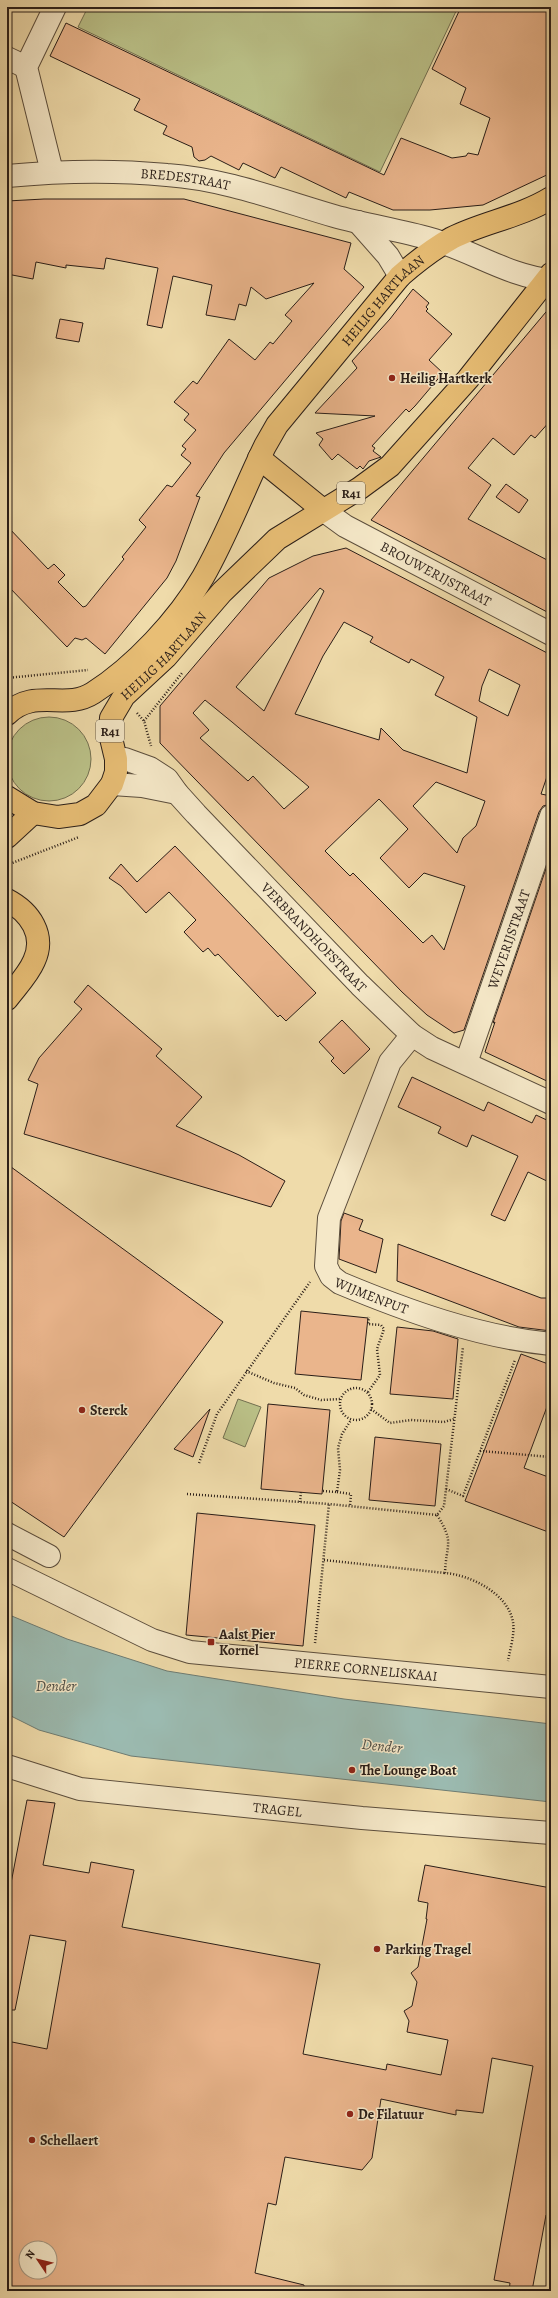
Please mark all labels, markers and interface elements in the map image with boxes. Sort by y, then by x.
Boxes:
street label: BREDESTRAAT [140,164,233,195]
street label: HEILIG HARTLAAN [337,251,428,350]
place label: Heilig Hartkerk [400,369,493,388]
marker: Heilig Hartkerk [387,373,397,383]
road number: R41 [337,482,365,504]
street label: BROUWERIJSTRAAT [377,537,495,611]
street label: HEILIG HARTLAAN [116,608,211,705]
road number: R41 [96,720,124,742]
street label: VERBRANDHOFSTRAAT [256,878,371,997]
street label: WEVERIJSTRAAT [483,887,535,992]
street label: WIJMENPUT [331,1272,411,1319]
place label: Sterck [90,1401,128,1420]
marker: Sterck [77,1405,87,1415]
place label: Aalst Pier Kornel [218,1625,276,1660]
marker: Aalst Pier Kornel [206,1637,216,1647]
street label: PIERRE CORNELISKAAI [293,1653,438,1686]
water label: Dender [36,1676,77,1696]
water label: Dender [361,1734,404,1758]
place label: The Lounge Boat [360,1761,457,1780]
marker: The Lounge Boat [347,1765,357,1775]
street label: TRAGEL [252,1798,304,1822]
place label: Parking Tragel [385,1940,472,1959]
marker: Parking Tragel [372,1944,382,1954]
place label: De Filatuur [358,2105,424,2124]
marker: De Filatuur [345,2109,355,2119]
place label: Schellaert [40,2131,99,2150]
marker: Schellaert [27,2135,37,2145]
north arrow [18,2240,58,2280]
text: N [22,2247,39,2262]

